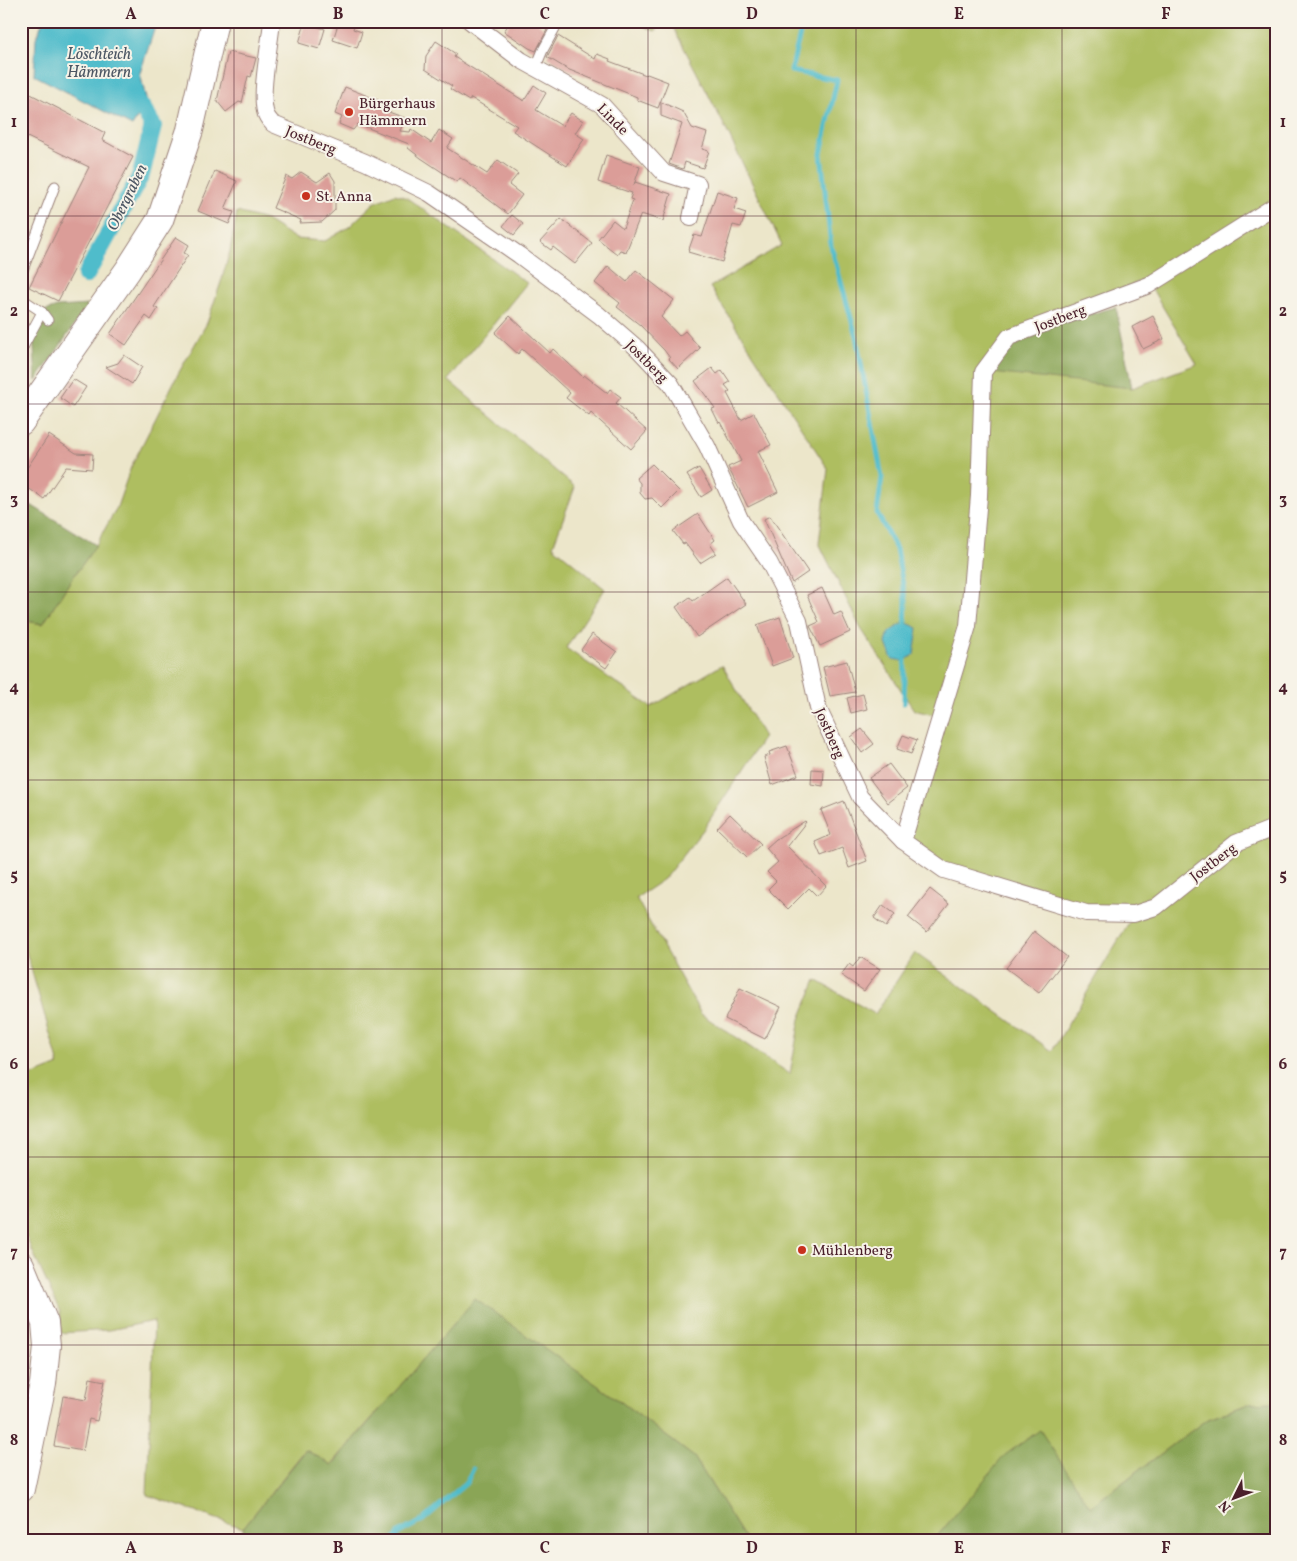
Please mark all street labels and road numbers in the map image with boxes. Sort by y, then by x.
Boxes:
street label: Linde [591,99,633,141]
street label: Jostberg [282,122,340,161]
street label: Jostberg [1032,300,1090,339]
street label: Jostberg [619,336,673,389]
street label: Jostberg [808,705,849,763]
street label: Jostberg [1186,838,1242,888]

